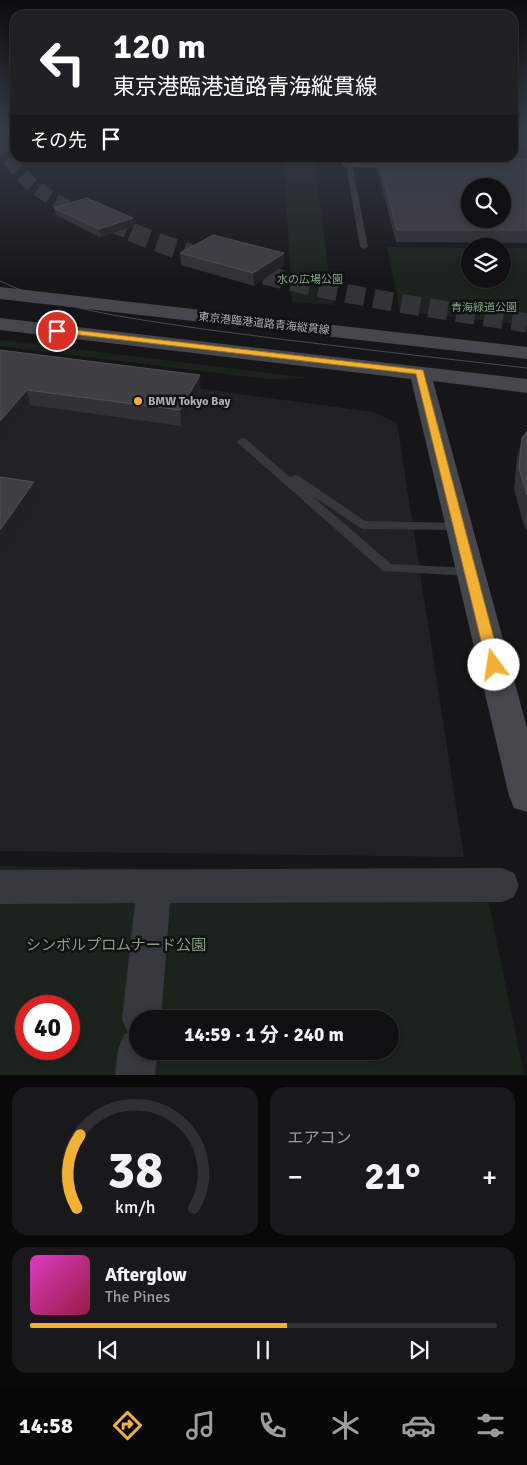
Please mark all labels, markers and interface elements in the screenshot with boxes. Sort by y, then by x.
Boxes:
text: 120 m [113,25,206,68]
icon: left [30,30,95,95]
text: 東京港臨港道路青海縦貫線 [113,73,377,100]
icon: arrive [97,125,125,153]
text: その先 [30,129,87,153]
map controls [461,178,511,288]
button: search [461,178,511,228]
button: layers [461,238,511,288]
park label: 水の広場公園 [277,273,343,286]
park label: 青海緑道公園 [451,301,517,314]
pin [36,310,78,352]
street label: 東京港臨港道路青海縦貫線 [198,310,330,337]
icon: arrive [43,317,71,345]
place label: BMW Tokyo Bay [148,394,230,409]
marker: BMW Tokyo Bay [132,395,144,407]
position arrow [467,638,519,690]
park label: シンボルプロムナード公園 [26,936,206,954]
speed limit sign: 40 [15,995,80,1060]
text: 14:59 · 1 分 · 240 m [184,1023,344,1047]
text: エアコン [288,1128,352,1148]
text: 38 [107,1138,163,1202]
text: 21° [364,1153,420,1200]
text: − [288,1160,303,1194]
text: + [482,1160,497,1194]
text: km/h [115,1196,155,1218]
text: Afterglow [105,1263,187,1287]
text: The Pines [105,1287,170,1307]
icon: previous [94,1336,122,1364]
icon: pause [249,1336,277,1364]
icon: next [405,1336,433,1364]
icon: directions [110,1408,145,1443]
icon: music [183,1408,218,1443]
icon: phone [255,1408,290,1443]
icon: climate [328,1408,363,1443]
icon: car [401,1408,436,1443]
icon: filters [473,1408,508,1443]
text: 14:58 [19,1412,73,1439]

